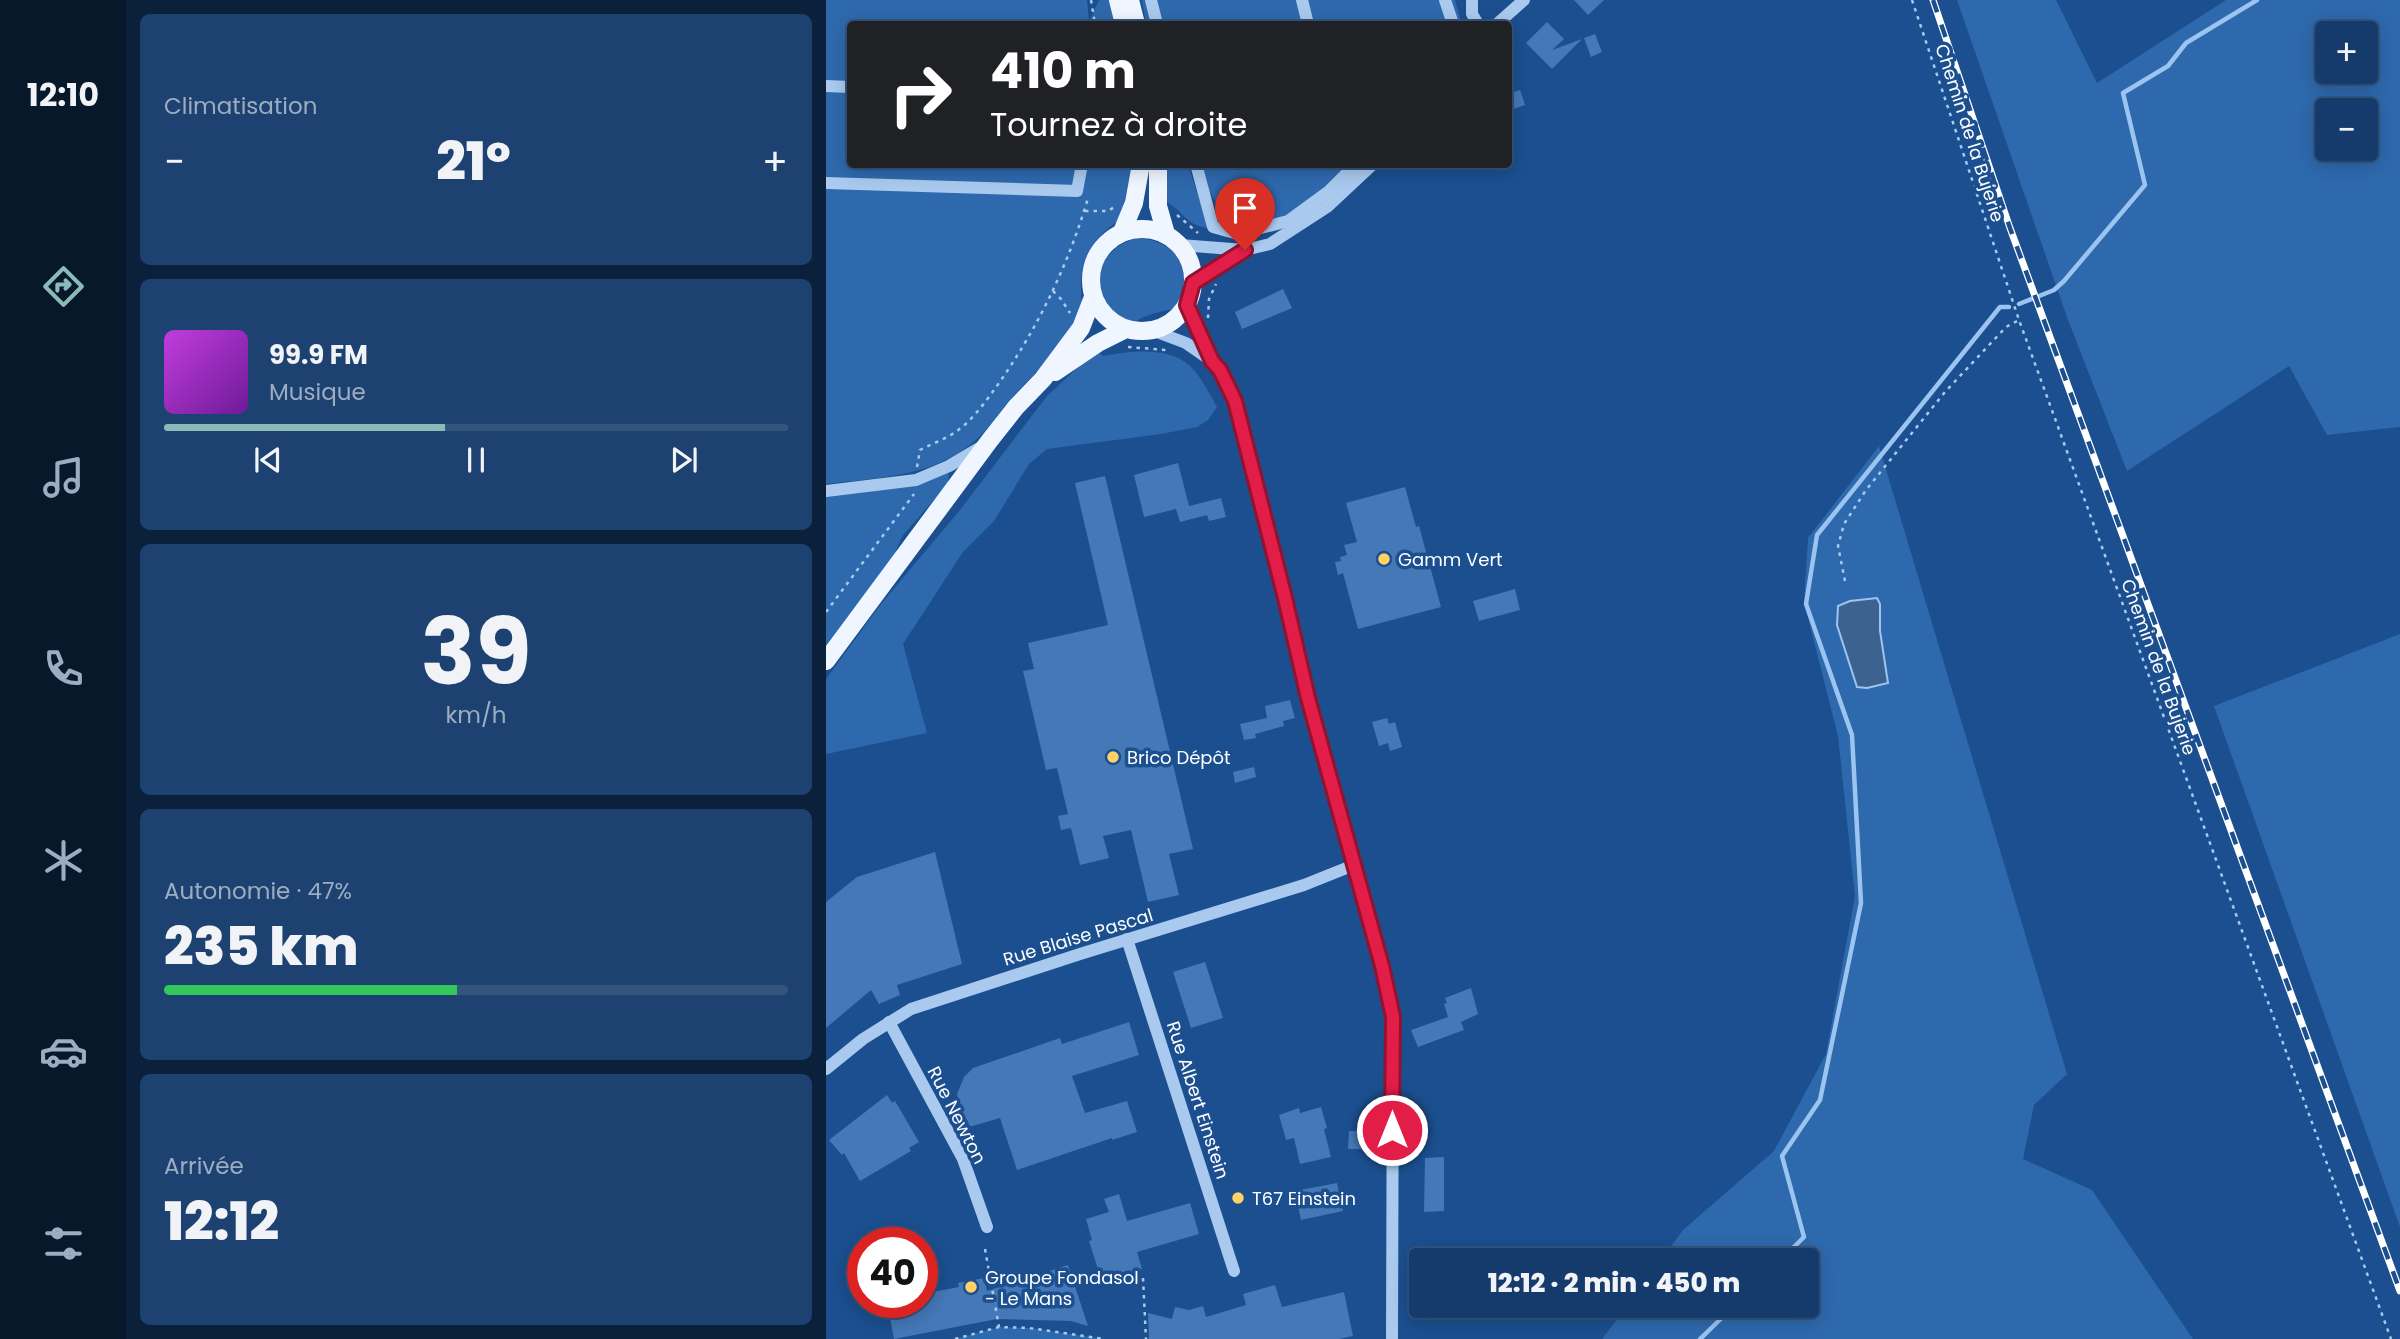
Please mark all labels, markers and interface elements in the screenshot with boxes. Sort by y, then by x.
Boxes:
map controls [2315,21,2378,161]
button: + [2315,21,2378,84]
text: 410 m [990,37,1136,105]
street label: Chemin de la Bujerie [1929,41,2011,225]
icon: right [875,49,966,140]
text: 12:10 [27,72,99,117]
text: Climatisation [164,90,317,122]
button: − [2315,98,2378,161]
text: Tournez à droite [990,102,1247,147]
text: 21° [436,125,511,198]
text: − [164,135,185,188]
text: + [762,135,788,188]
pin [1215,178,1275,250]
icon: arrive [1226,189,1264,227]
icon: directions [39,262,88,311]
text: 99.9 FM [269,337,368,373]
text: Musique [269,376,366,408]
icon: previous [249,441,287,479]
icon: pause [457,441,495,479]
icon: next [665,441,703,479]
icon: music [39,453,88,502]
place label: Gamm Vert [1398,547,1503,572]
marker: Gamm Vert [1376,551,1392,567]
street label: Chemin de la Bujerie [2115,575,2203,759]
text: 39 [420,588,532,716]
icon: phone [39,644,88,693]
text: km/h [445,699,507,731]
place label: Brico Dépôt [1127,745,1231,770]
marker: Brico Dépôt [1105,749,1121,765]
icon: climate [39,836,88,885]
text: Autonomie · 47% [164,875,352,907]
street label: Rue Blaise Pascal [1000,902,1156,972]
text: 235 km [164,910,358,983]
street label: Rue Albert Einstein [1161,1018,1235,1182]
icon: car [39,1027,88,1076]
street label: Rue Newton [922,1062,992,1168]
position arrow [1355,1093,1429,1167]
text: Arrivée [164,1150,244,1182]
text: 12:12 [164,1185,279,1258]
place label: T67 Einstein [1252,1186,1356,1211]
marker: T67 Einstein [1230,1190,1246,1206]
icon: filters [39,1219,88,1268]
speed limit sign: 40 [847,1227,938,1318]
place label: Groupe Fondasol - Le Mans [985,1265,1139,1311]
text: 12:12 · 2 min · 450 m [1488,1265,1740,1301]
marker: Groupe Fondasol - Le Mans [963,1279,979,1295]

